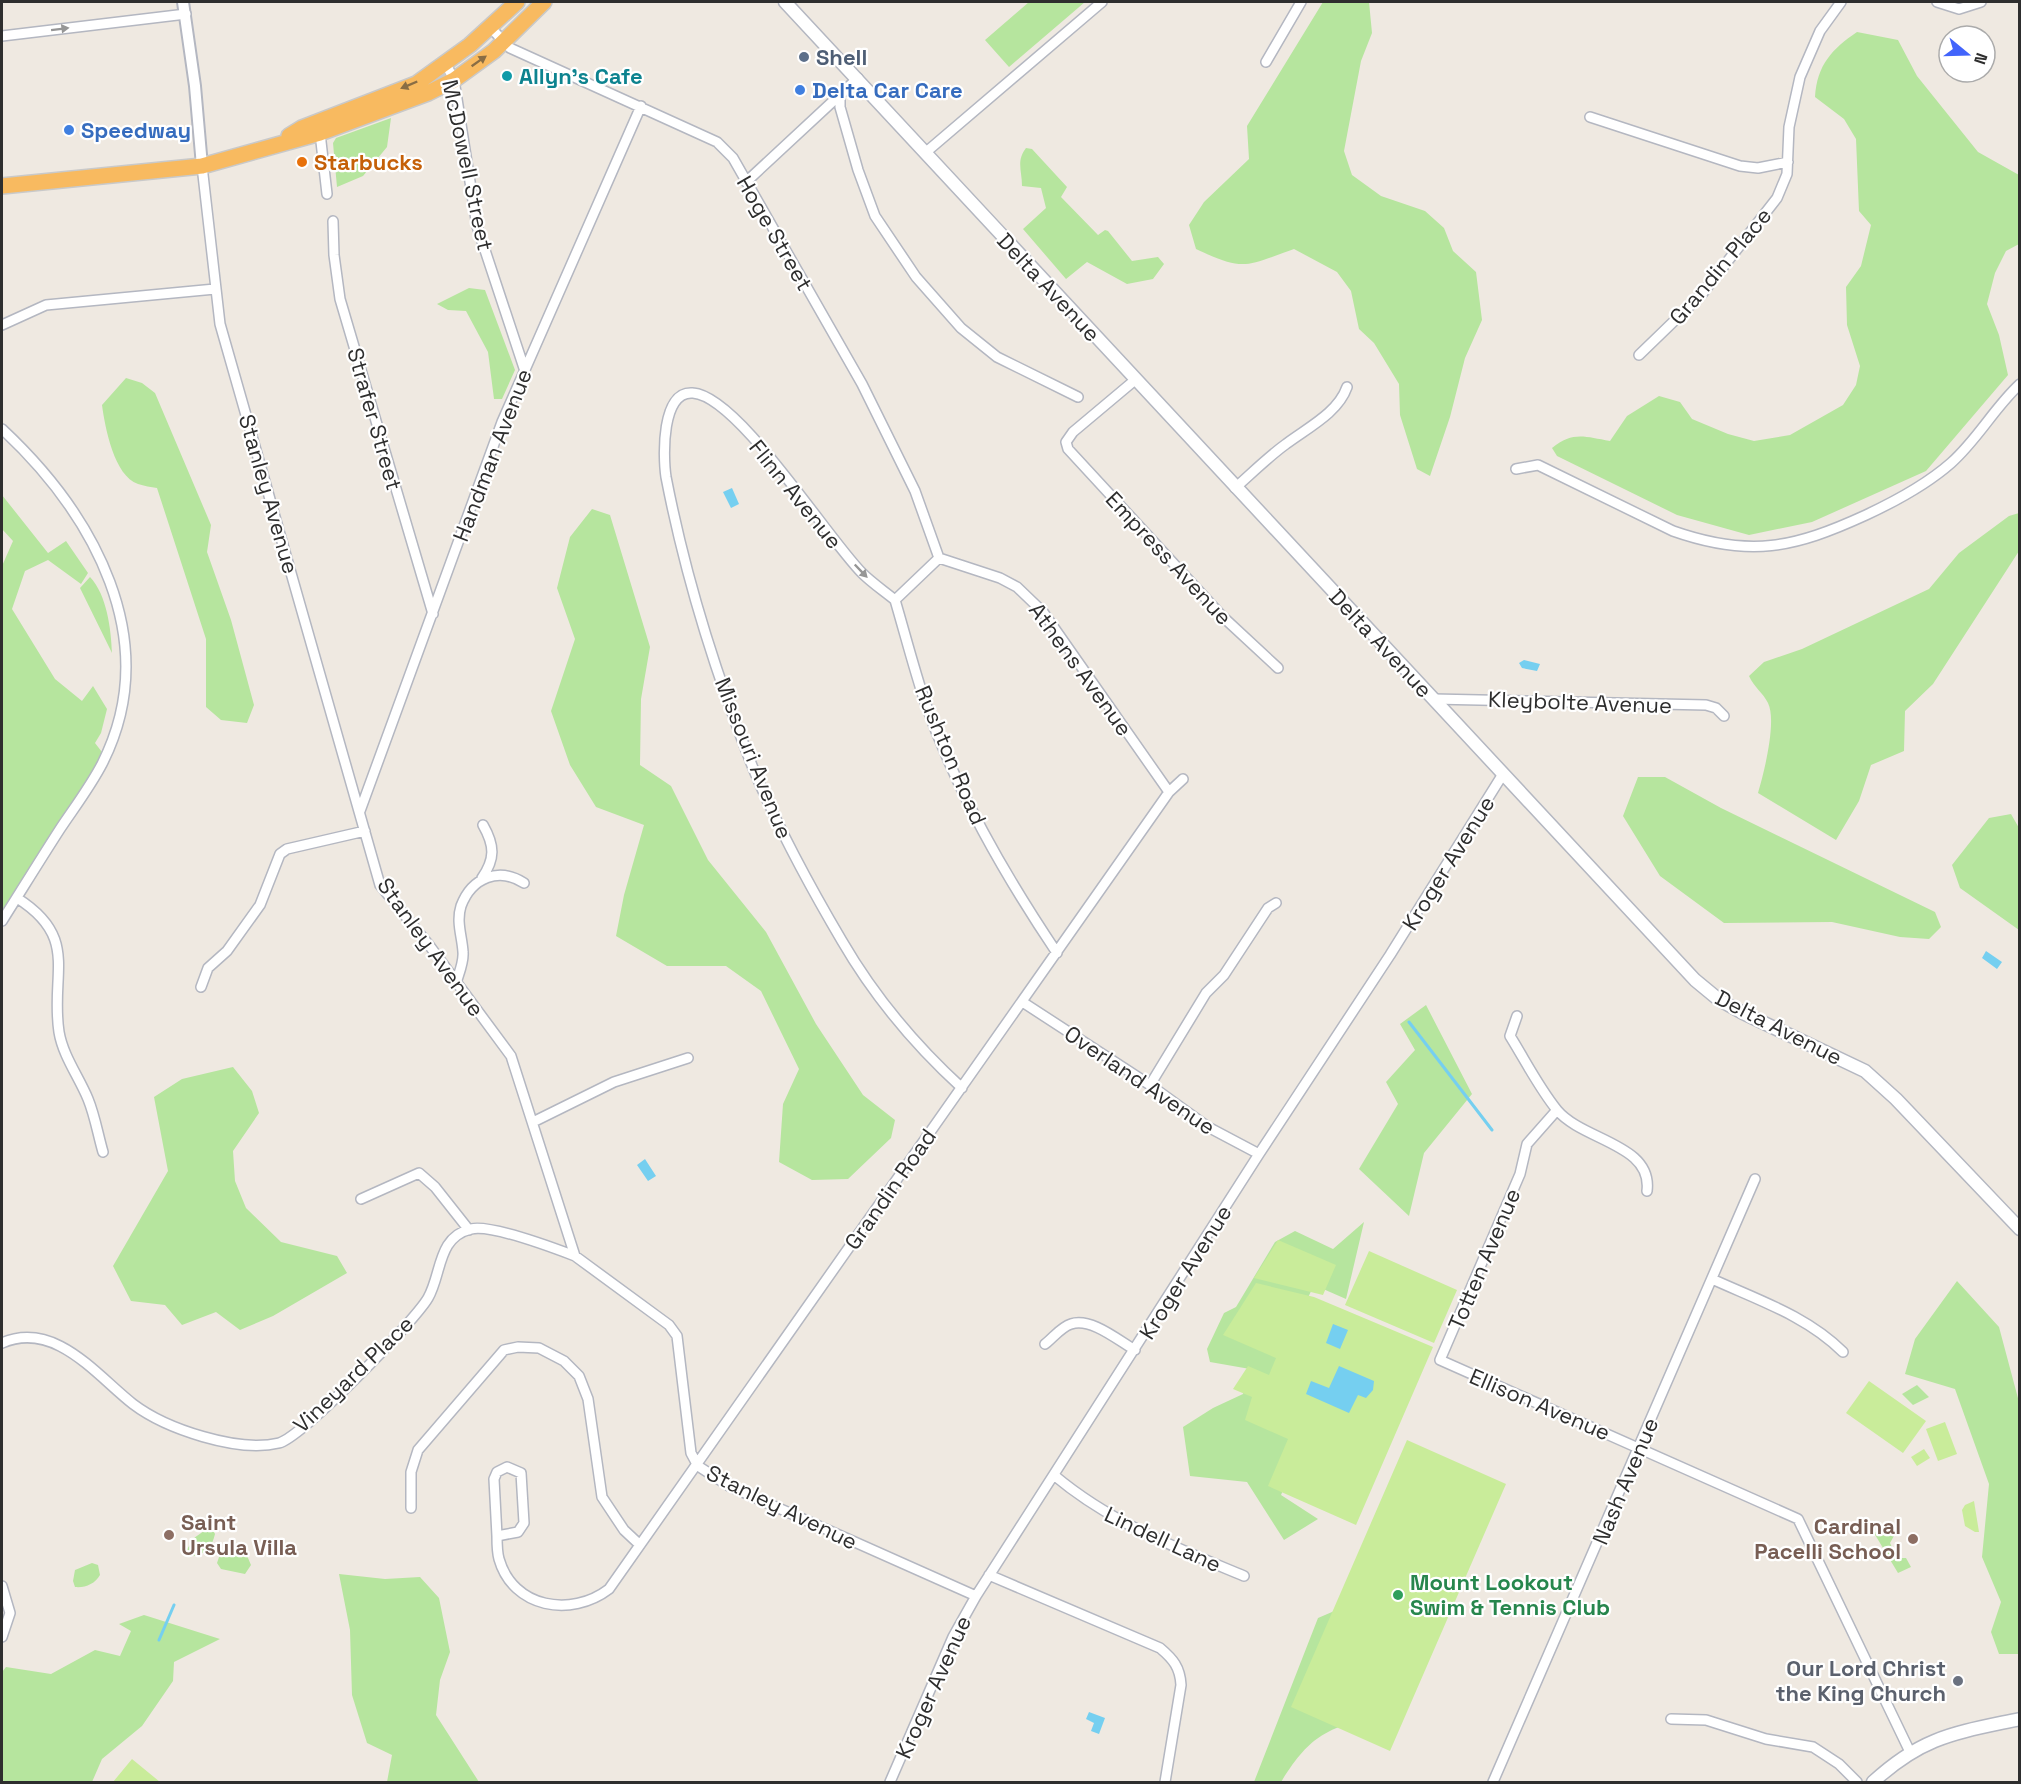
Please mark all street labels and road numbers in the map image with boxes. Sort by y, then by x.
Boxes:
street label: McDowell Street [436,77,500,253]
street label: Hoge Street [731,171,819,295]
street label: Grandin Place [1663,202,1777,330]
street label: Delta Avenue [991,227,1107,347]
street label: Strafer Street [341,345,409,493]
street label: Handman Avenue [446,365,538,545]
street label: Stanley Avenue [233,411,305,577]
street label: Flinn Avenue [743,434,849,554]
street label: Empress Avenue [1100,485,1238,631]
street label: Delta Avenue [1323,583,1439,703]
street label: Athens Avenue [1023,597,1139,741]
street label: Missouri Avenue [709,673,799,843]
street label: Rushton Road [909,681,993,829]
street label: Kleybolte Avenue [1487,685,1673,719]
street label: Kroger Avenue [1395,791,1501,935]
street label: Stanley Avenue [371,872,491,1022]
street label: Delta Avenue [1711,983,1847,1071]
street label: Overland Avenue [1059,1019,1221,1141]
street label: Grandin Road [838,1123,942,1255]
street label: Totten Avenue [1442,1184,1526,1334]
street label: Kroger Avenue [1132,1200,1238,1344]
street label: Vineyard Place [287,1310,419,1438]
street label: Ellison Avenue [1465,1362,1615,1446]
street label: Nash Avenue [1586,1413,1664,1549]
street label: Stanley Avenue [702,1458,862,1556]
street label: Lindell Lane [1100,1500,1226,1578]
street label: Kroger Avenue [889,1611,977,1763]

